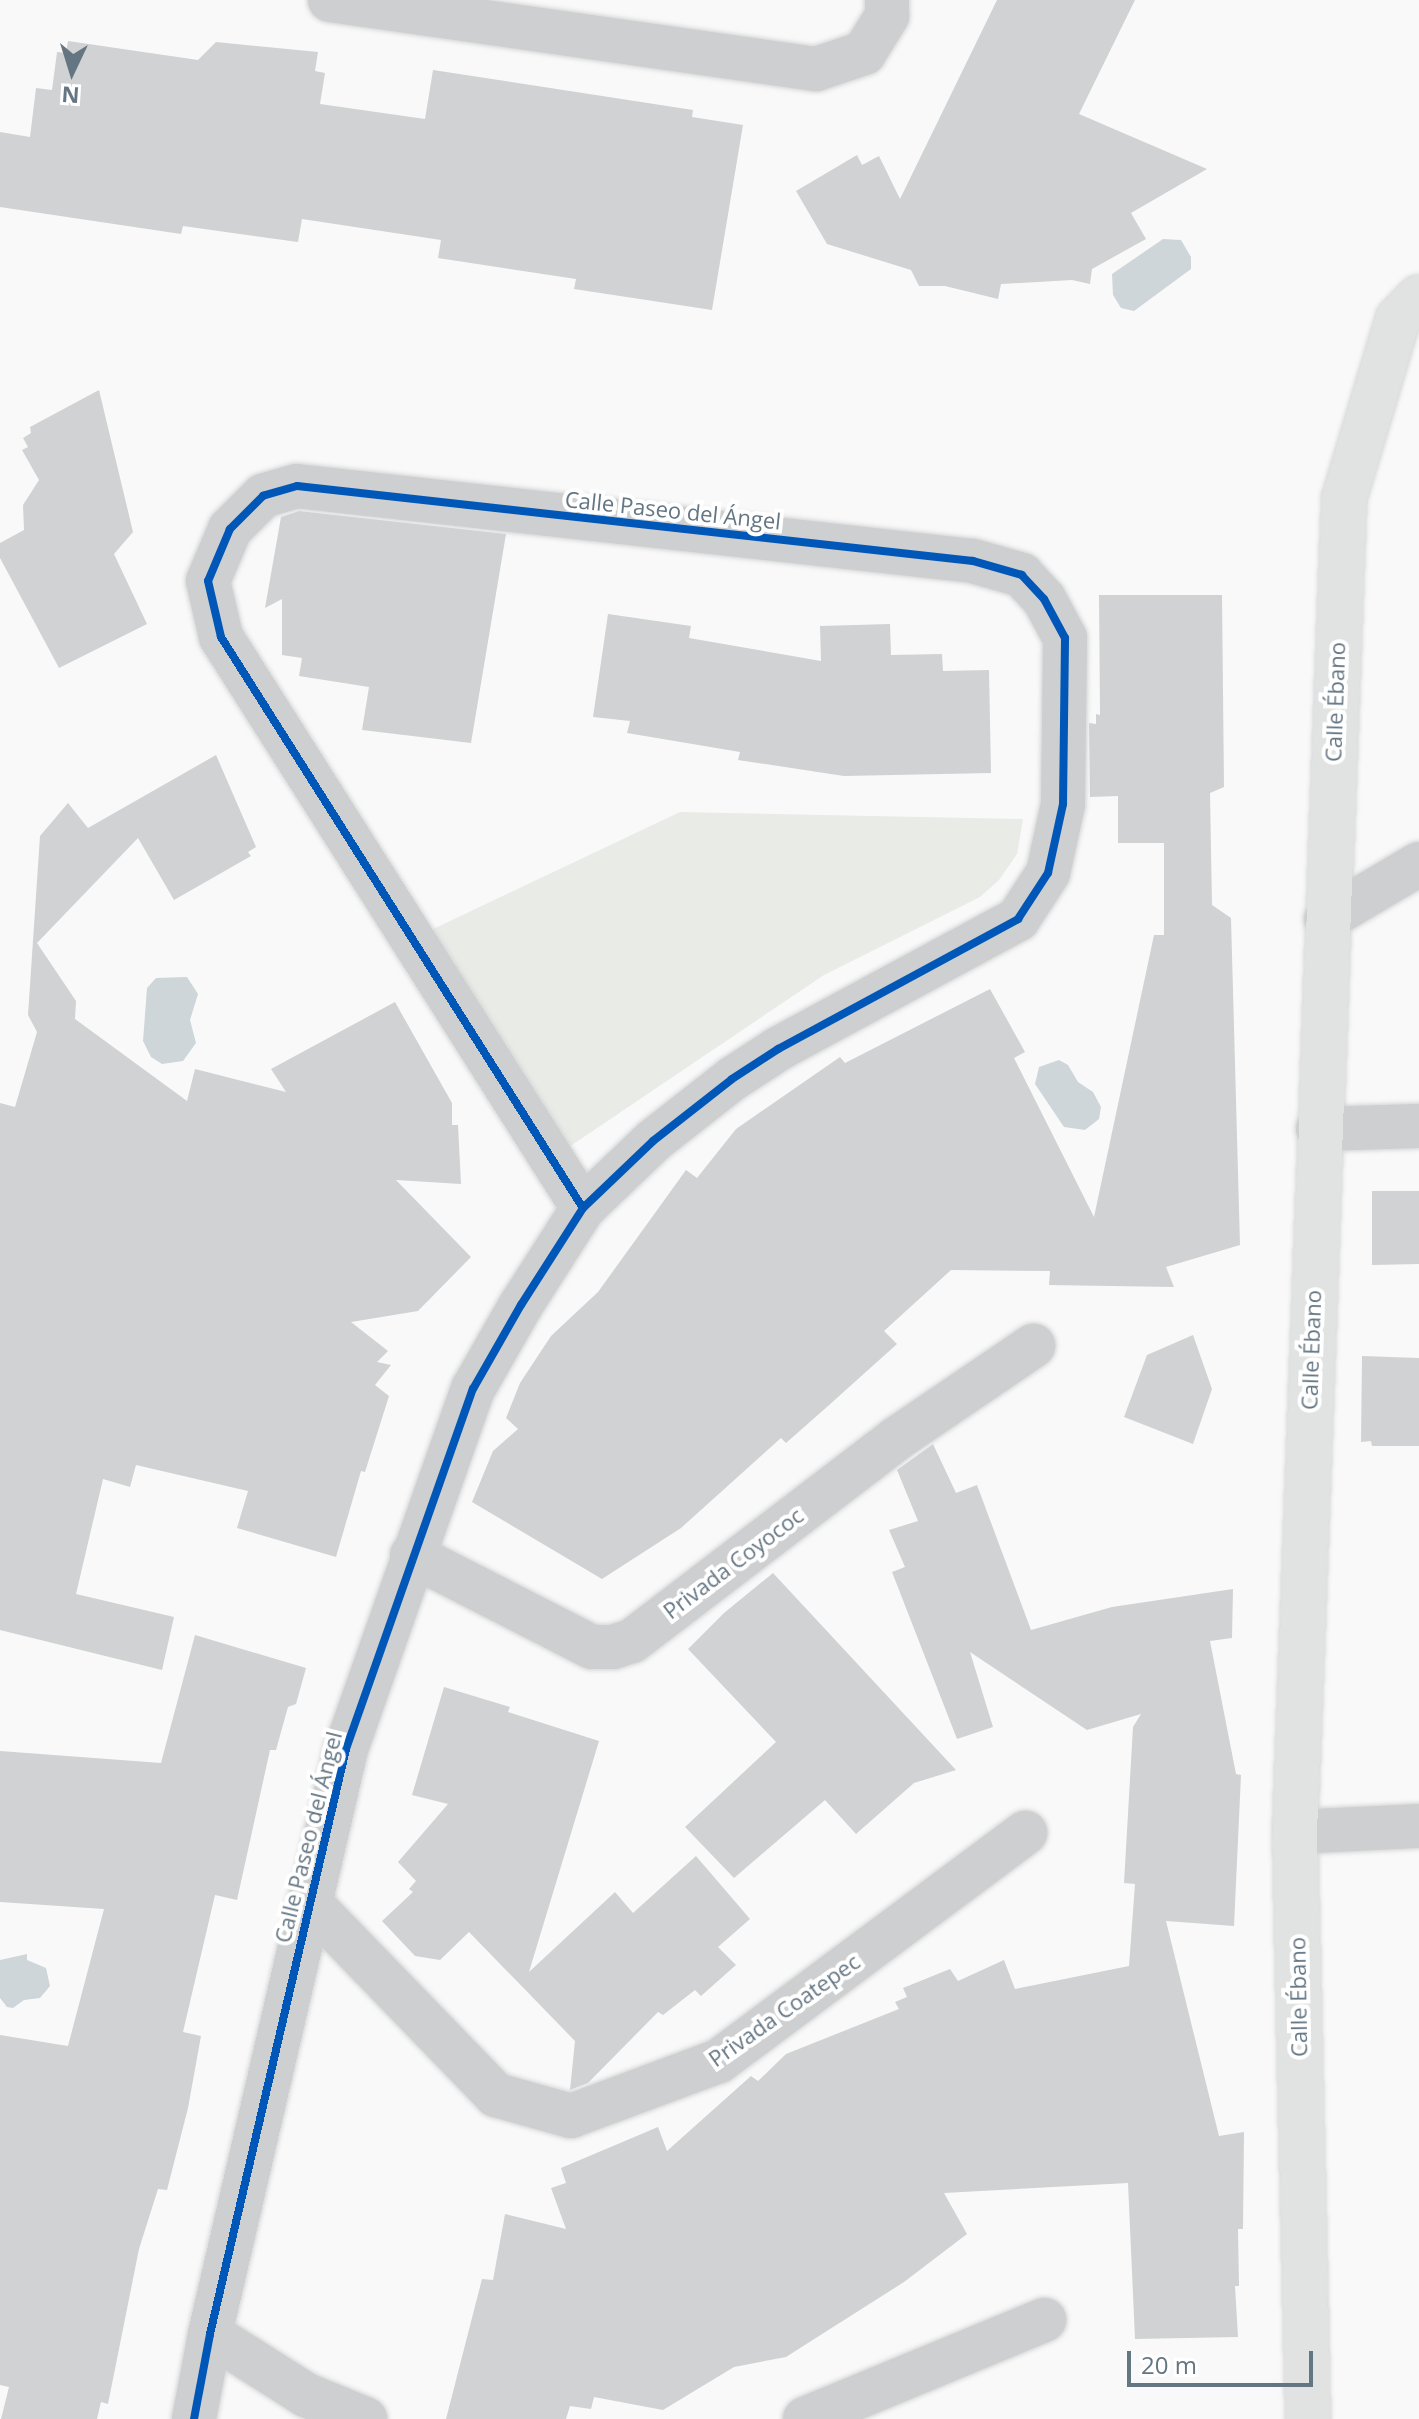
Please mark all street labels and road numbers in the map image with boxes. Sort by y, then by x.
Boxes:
street label: Calle Paseo del Ángel [564,486,782,534]
street label: Calle Ébano [1320,642,1350,762]
street label: Calle Ébano [1296,1290,1326,1410]
street label: Privada Coyococ [658,1502,808,1624]
street label: Calle Paseo del Ángel [269,1729,347,1945]
street label: Calle Ébano [1284,1937,1312,2057]
street label: Privada Coatepec [703,1948,865,2072]

